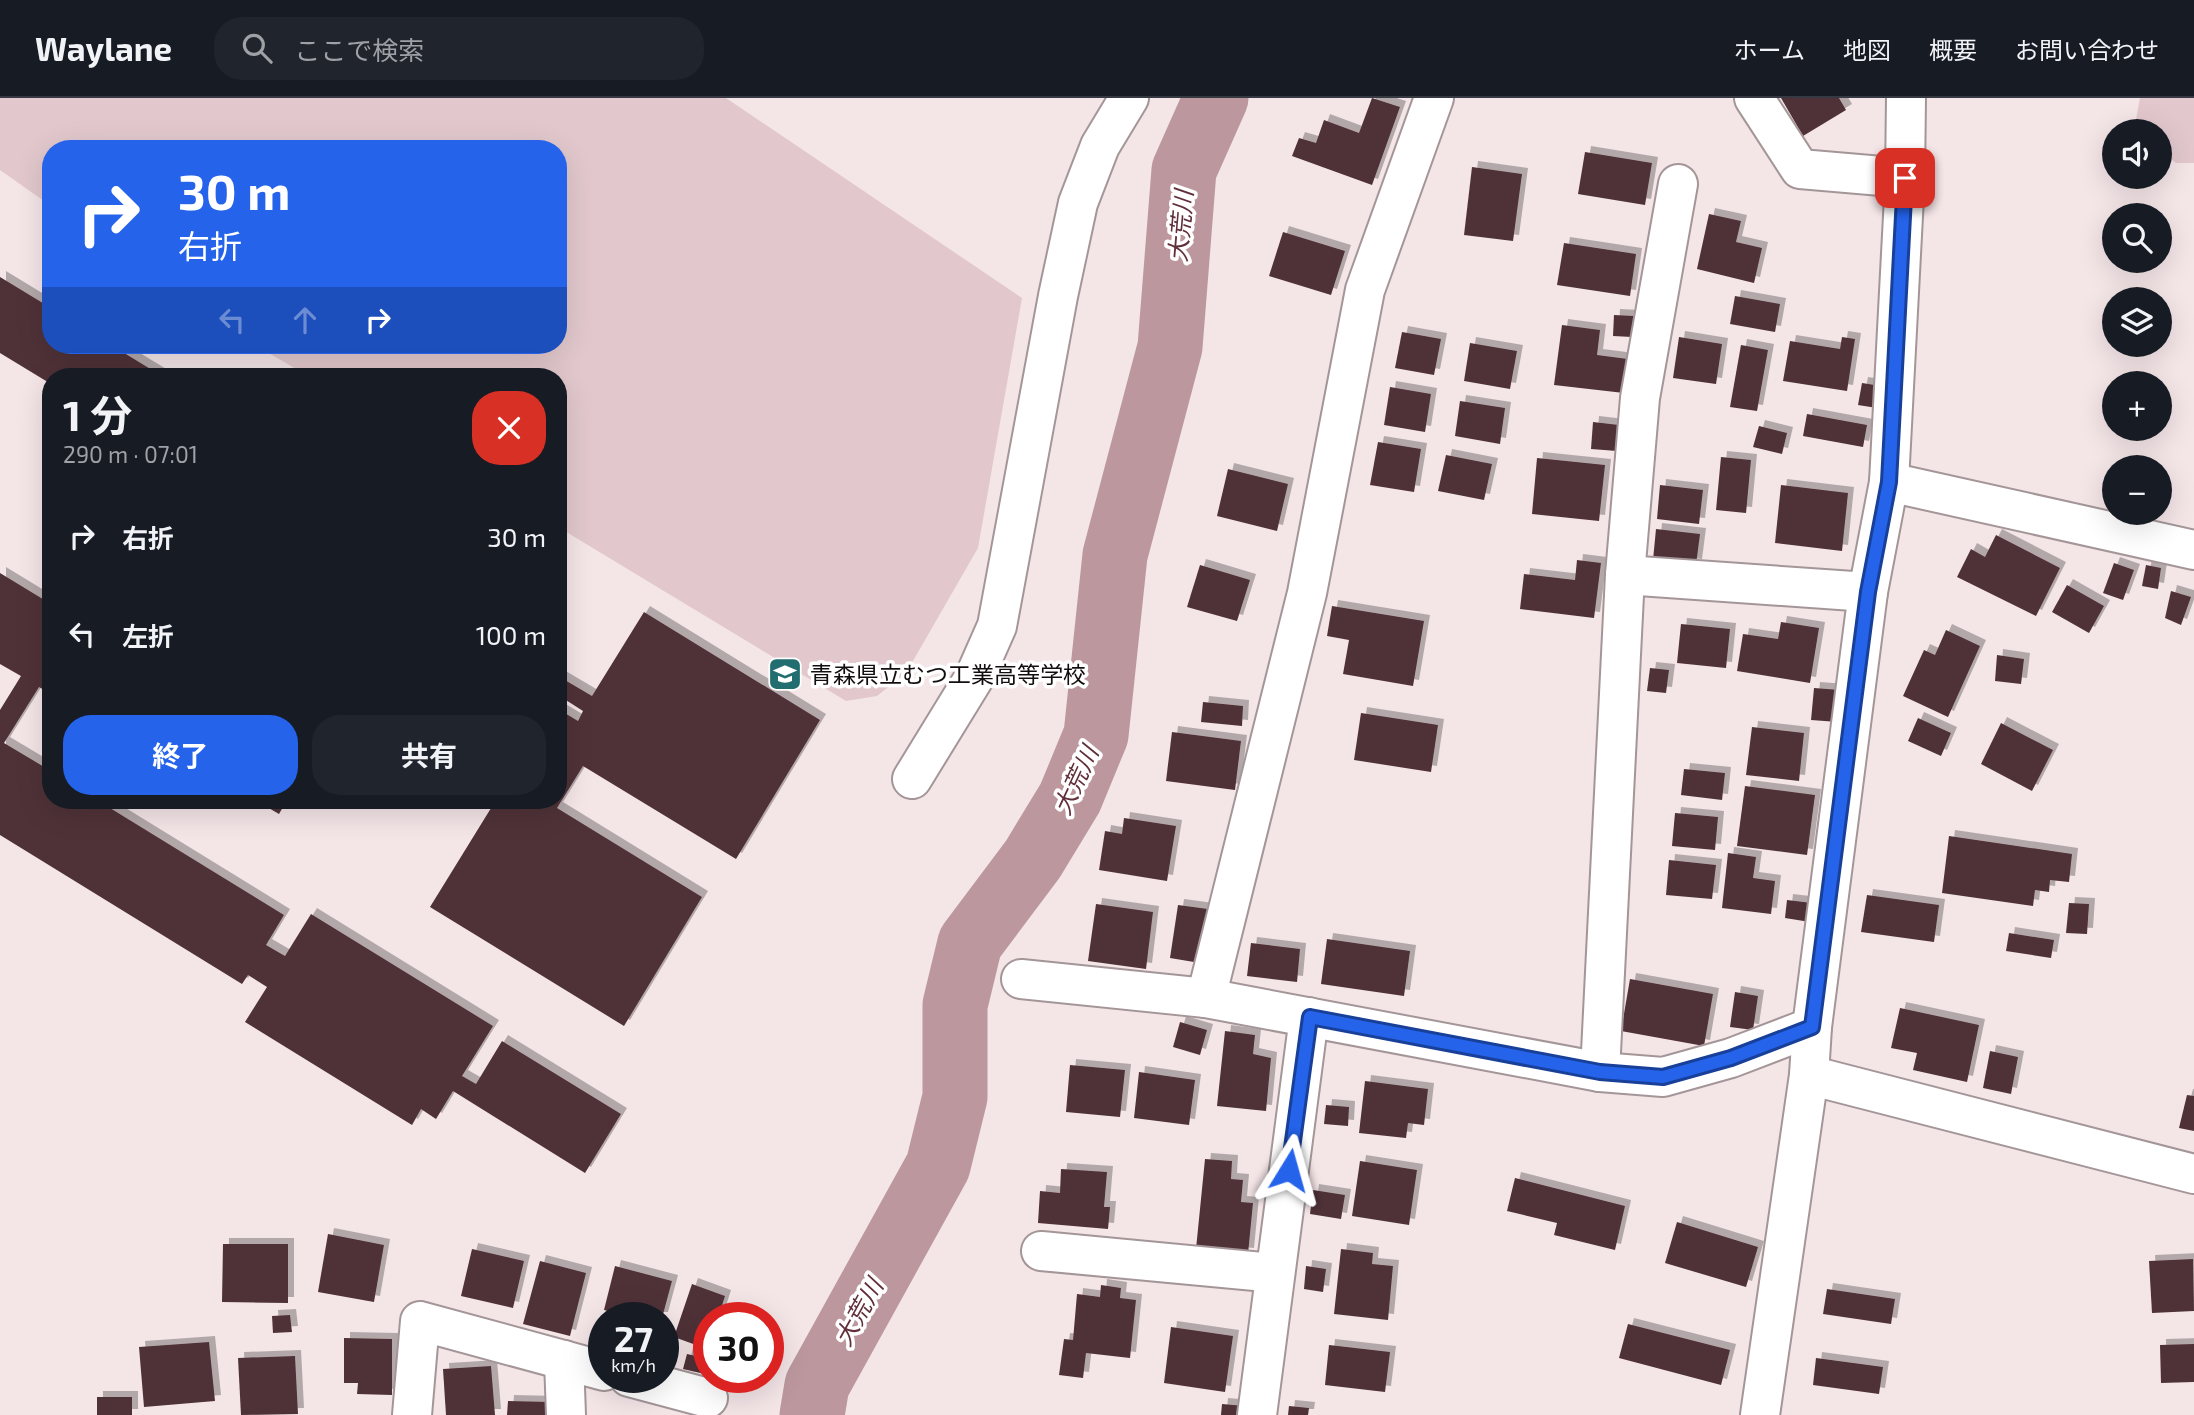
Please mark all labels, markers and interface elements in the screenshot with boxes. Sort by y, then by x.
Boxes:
search box [214,17,704,80]
text: Waylane [35,28,172,68]
icon: search [238,29,276,67]
text: ここで検索 [294,34,424,65]
text: ホーム [1734,35,1805,64]
text: 地図 [1843,35,1891,64]
text: 概要 [1929,35,1977,64]
text: お問い合わせ [2015,35,2159,64]
map controls [2102,119,2172,525]
button: sound [2102,119,2172,189]
pin [1875,148,1935,208]
icon: arrive [1886,159,1924,197]
text: 30 m [178,161,290,220]
icon: right [63,168,154,259]
water label: 大荒川 [1162,186,1198,263]
button: search [2102,203,2172,273]
text: 右折 [178,226,242,264]
button: layers [2102,287,2172,357]
icon: left [213,301,251,339]
icon: ahead [286,301,324,339]
icon: right [359,301,397,339]
button: + [2102,371,2172,441]
text: 1 分 [63,389,132,439]
button: close [472,391,546,465]
text: 290 m · 07:01 [63,440,198,468]
button: − [2102,455,2172,525]
icon: right [63,517,101,555]
text: 30 m [487,521,546,552]
text: 右折 [122,522,174,553]
icon: left [63,615,101,653]
text: 100 m [476,619,546,650]
text: 左折 [122,620,174,651]
school or university icon: 青森県立むつ工業高等学校 [766,655,804,693]
place label: 青森県立むつ工業高等学校 [810,660,1086,688]
button: 終了 [63,715,298,795]
button: 共有 [312,715,546,795]
water label: 大荒川 [1047,739,1105,819]
position arrow [1252,1133,1326,1207]
water label: 大荒川 [828,1271,890,1351]
speed limit sign: 30 [693,1302,784,1393]
text: 27 [614,1317,653,1359]
text: km/h [611,1354,656,1376]

